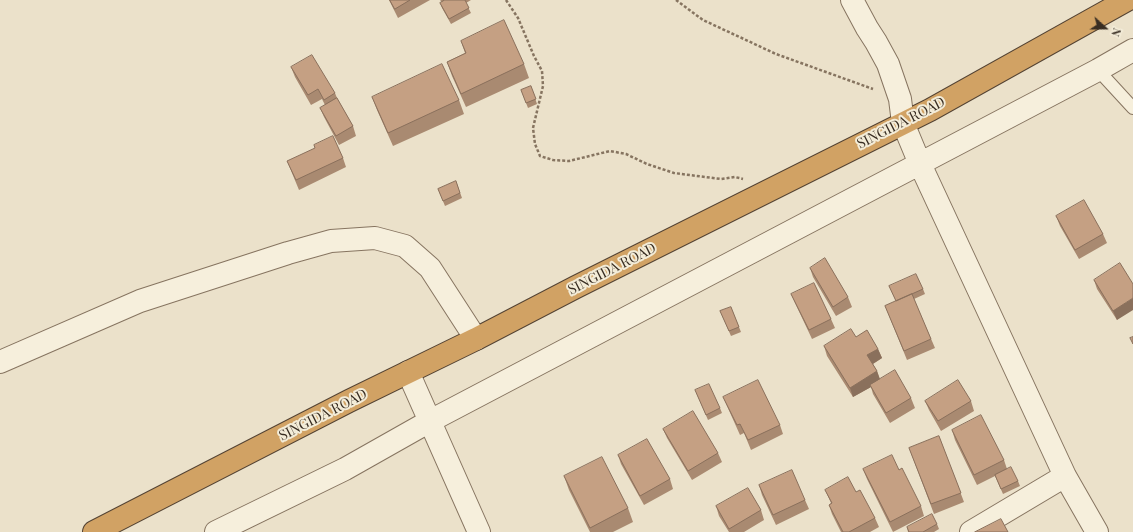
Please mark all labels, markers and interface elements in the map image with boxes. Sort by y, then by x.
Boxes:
north arrow [1085,8,1125,48]
text: N [1108,26,1125,39]
street label: SINGIDA ROAD [854,94,948,152]
street label: SINGIDA ROAD [565,240,659,298]
street label: SINGIDA ROAD [276,386,370,444]

